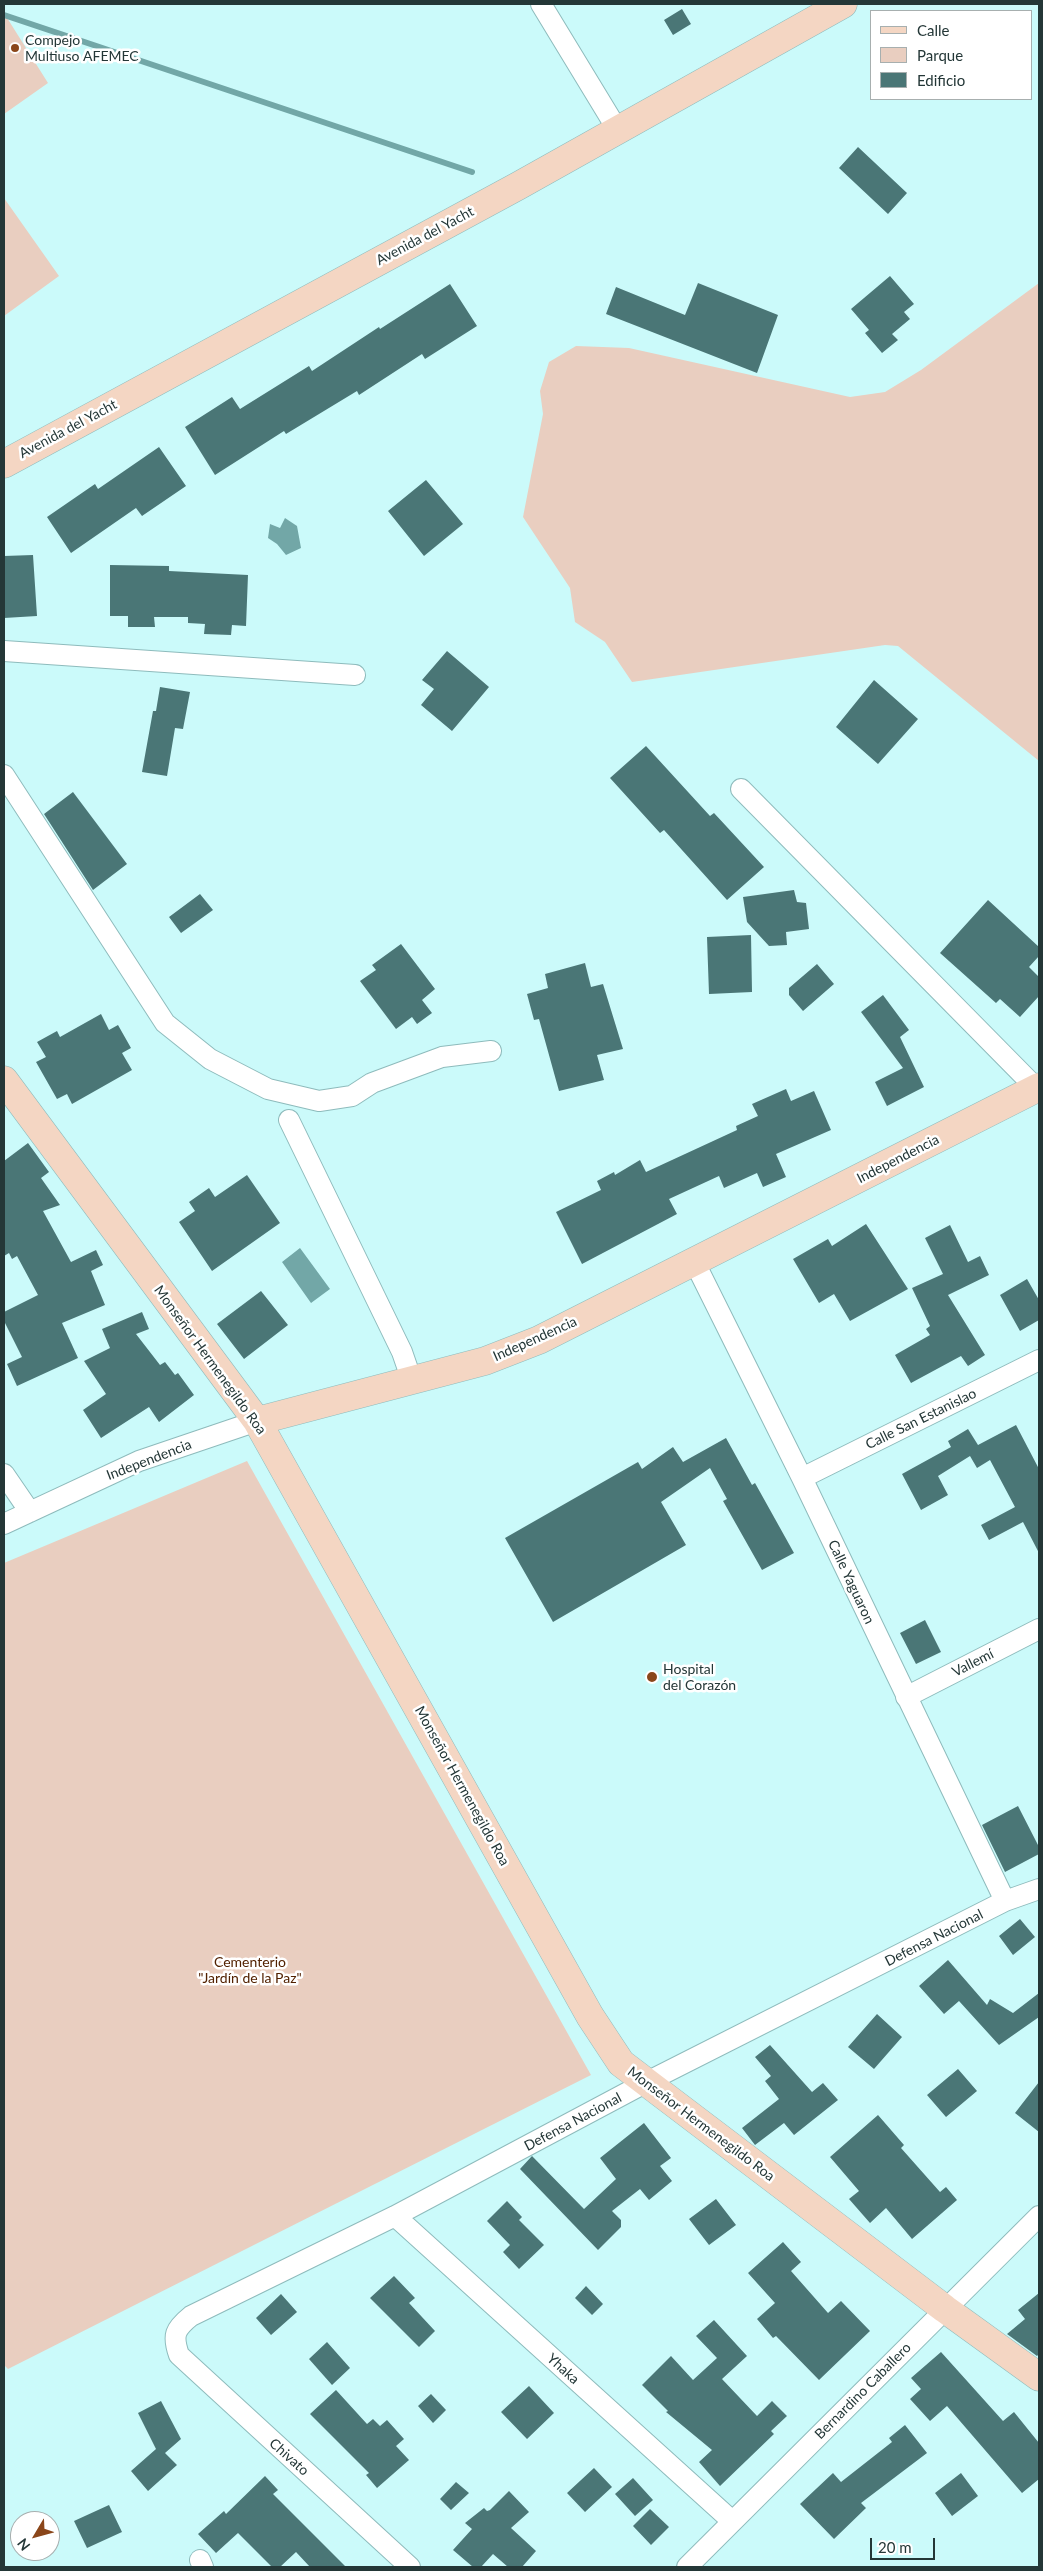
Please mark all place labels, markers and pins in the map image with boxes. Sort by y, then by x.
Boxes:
place label: Compejo Multiuso AFEMEC [25,32,139,64]
marker: Compejo Multiuso AFEMEC [9,42,21,54]
place label: Hospital del Corazón [663,1661,736,1694]
marker: Hospital del Corazón [645,1670,659,1684]

